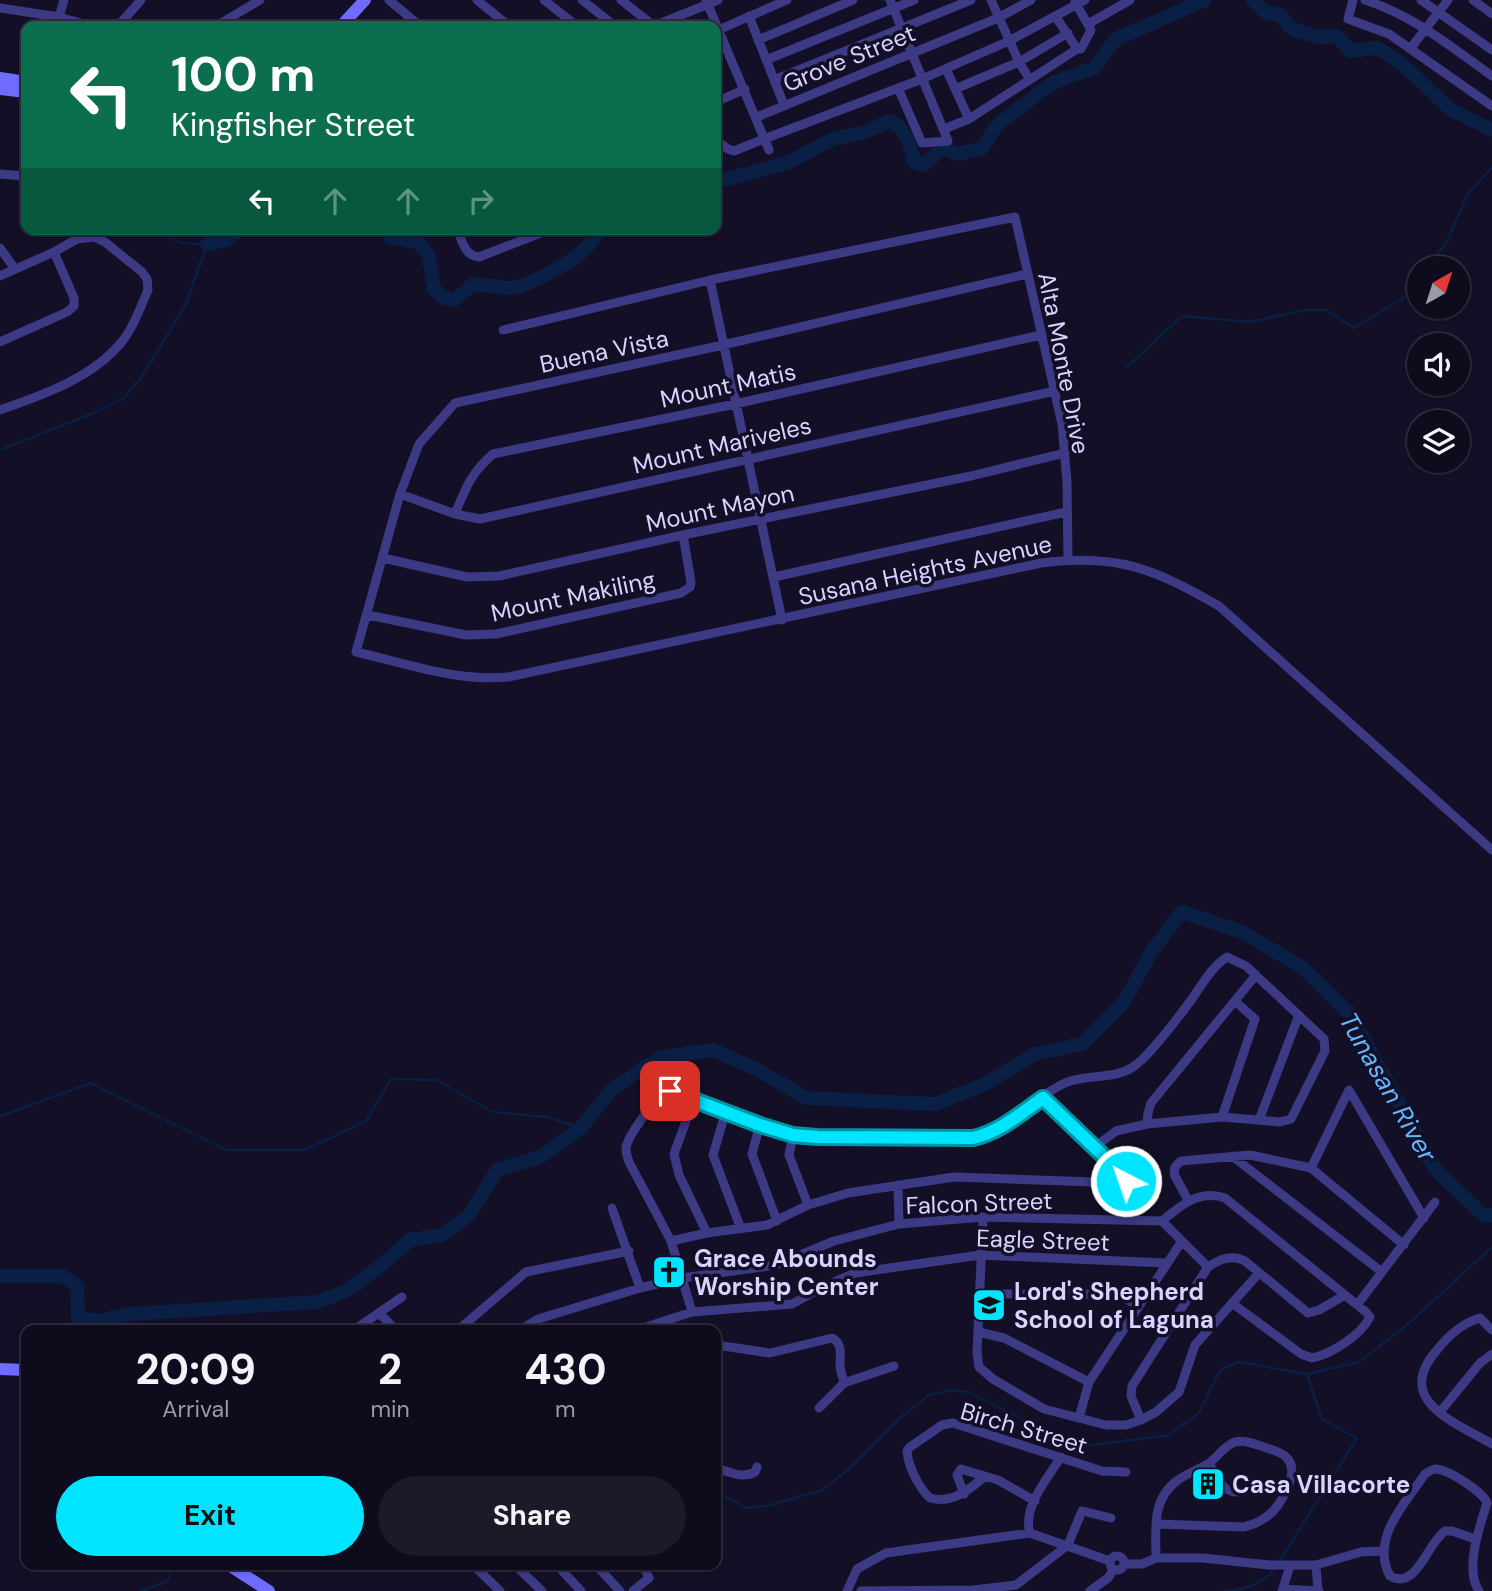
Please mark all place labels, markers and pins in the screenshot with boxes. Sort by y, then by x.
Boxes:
pin [640,1061,700,1121]
place label: Grace Abounds Worship Center [694,1243,879,1302]
church icon: Grace Abounds Worship Center [650,1253,688,1291]
place label: Lord's Shepherd School of Laguna [1014,1276,1214,1335]
school or university icon: Lord's Shepherd School of Laguna [970,1286,1008,1324]
building icon: Casa Villacorte [1189,1465,1227,1503]
place label: Casa Villacorte [1232,1469,1410,1500]

